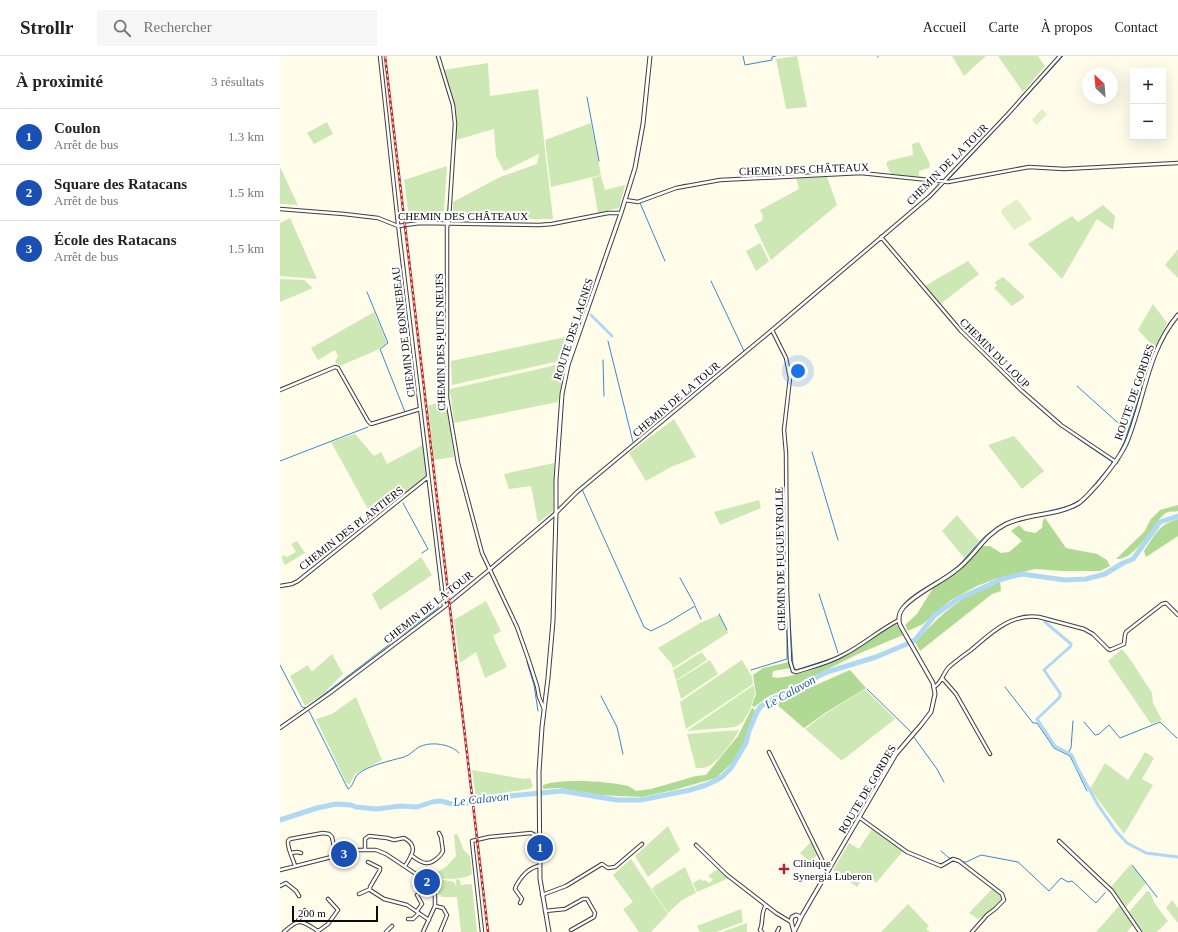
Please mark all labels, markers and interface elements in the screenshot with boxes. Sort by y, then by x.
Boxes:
search box [97,10,377,46]
text: Strollr [20,17,73,38]
icon: search [111,17,133,39]
text: Rechercher [143,19,212,35]
text: Accueil [923,20,966,35]
text: Carte [988,20,1019,35]
text: À propos [1041,20,1092,35]
text: Contact [1114,20,1158,35]
north arrow [1082,68,1118,104]
map controls [1130,68,1166,140]
button: + [1130,68,1166,104]
text: À proximité [16,72,103,91]
text: 3 résultats [211,74,264,89]
button: − [1130,104,1166,140]
text: Coulon [54,120,101,136]
street label: CHEMIN DE LA TOUR [904,120,991,207]
text: 1 [26,129,32,144]
text: 1.3 km [228,129,264,144]
text: Arrêt de bus [54,137,118,152]
street label: CHEMIN DES CHÂTEAUX [739,161,869,177]
text: Square des Ratacans [54,176,187,192]
text: 2 [26,185,32,200]
text: 1.5 km [228,185,264,200]
text: Arrêt de bus [54,193,118,208]
street label: CHEMIN DES CHÂTEAUX [398,210,528,222]
text: École des Ratacans [54,232,177,248]
text: 3 [26,241,32,256]
text: 1.5 km [228,241,264,256]
text: Arrêt de bus [54,249,118,264]
street label: CHEMIN DE BONNEBEAU [389,266,417,398]
street label: CHEMIN DES PUITS NEUFS [433,273,447,411]
street label: ROUTE DES LAGNES [551,277,595,381]
street label: CHEMIN DU LOUP [958,316,1032,390]
street label: ROUTE DE GORDES [1112,342,1156,442]
street label: CHEMIN DE LA TOUR [630,359,722,439]
your location [788,361,808,381]
street label: CHEMIN DES PLANTIERS [296,484,406,572]
street label: CHEMIN DE FUGUEYROLLE [773,487,787,631]
street label: CHEMIN DE LA TOUR [381,568,476,646]
water label: Le Calavon [761,672,818,712]
street label: ROUTE DE GORDES [836,743,898,835]
water label: Le Calavon [452,789,509,809]
pin: 1 [527,833,553,863]
pin: 3 [331,839,357,869]
place label: Clinique Synergia Luberon [793,857,872,882]
marker: Clinique Synergia Luberon [778,863,790,875]
pin: 2 [414,867,440,897]
scale bar [292,904,378,923]
text: 200 m [298,907,326,919]

